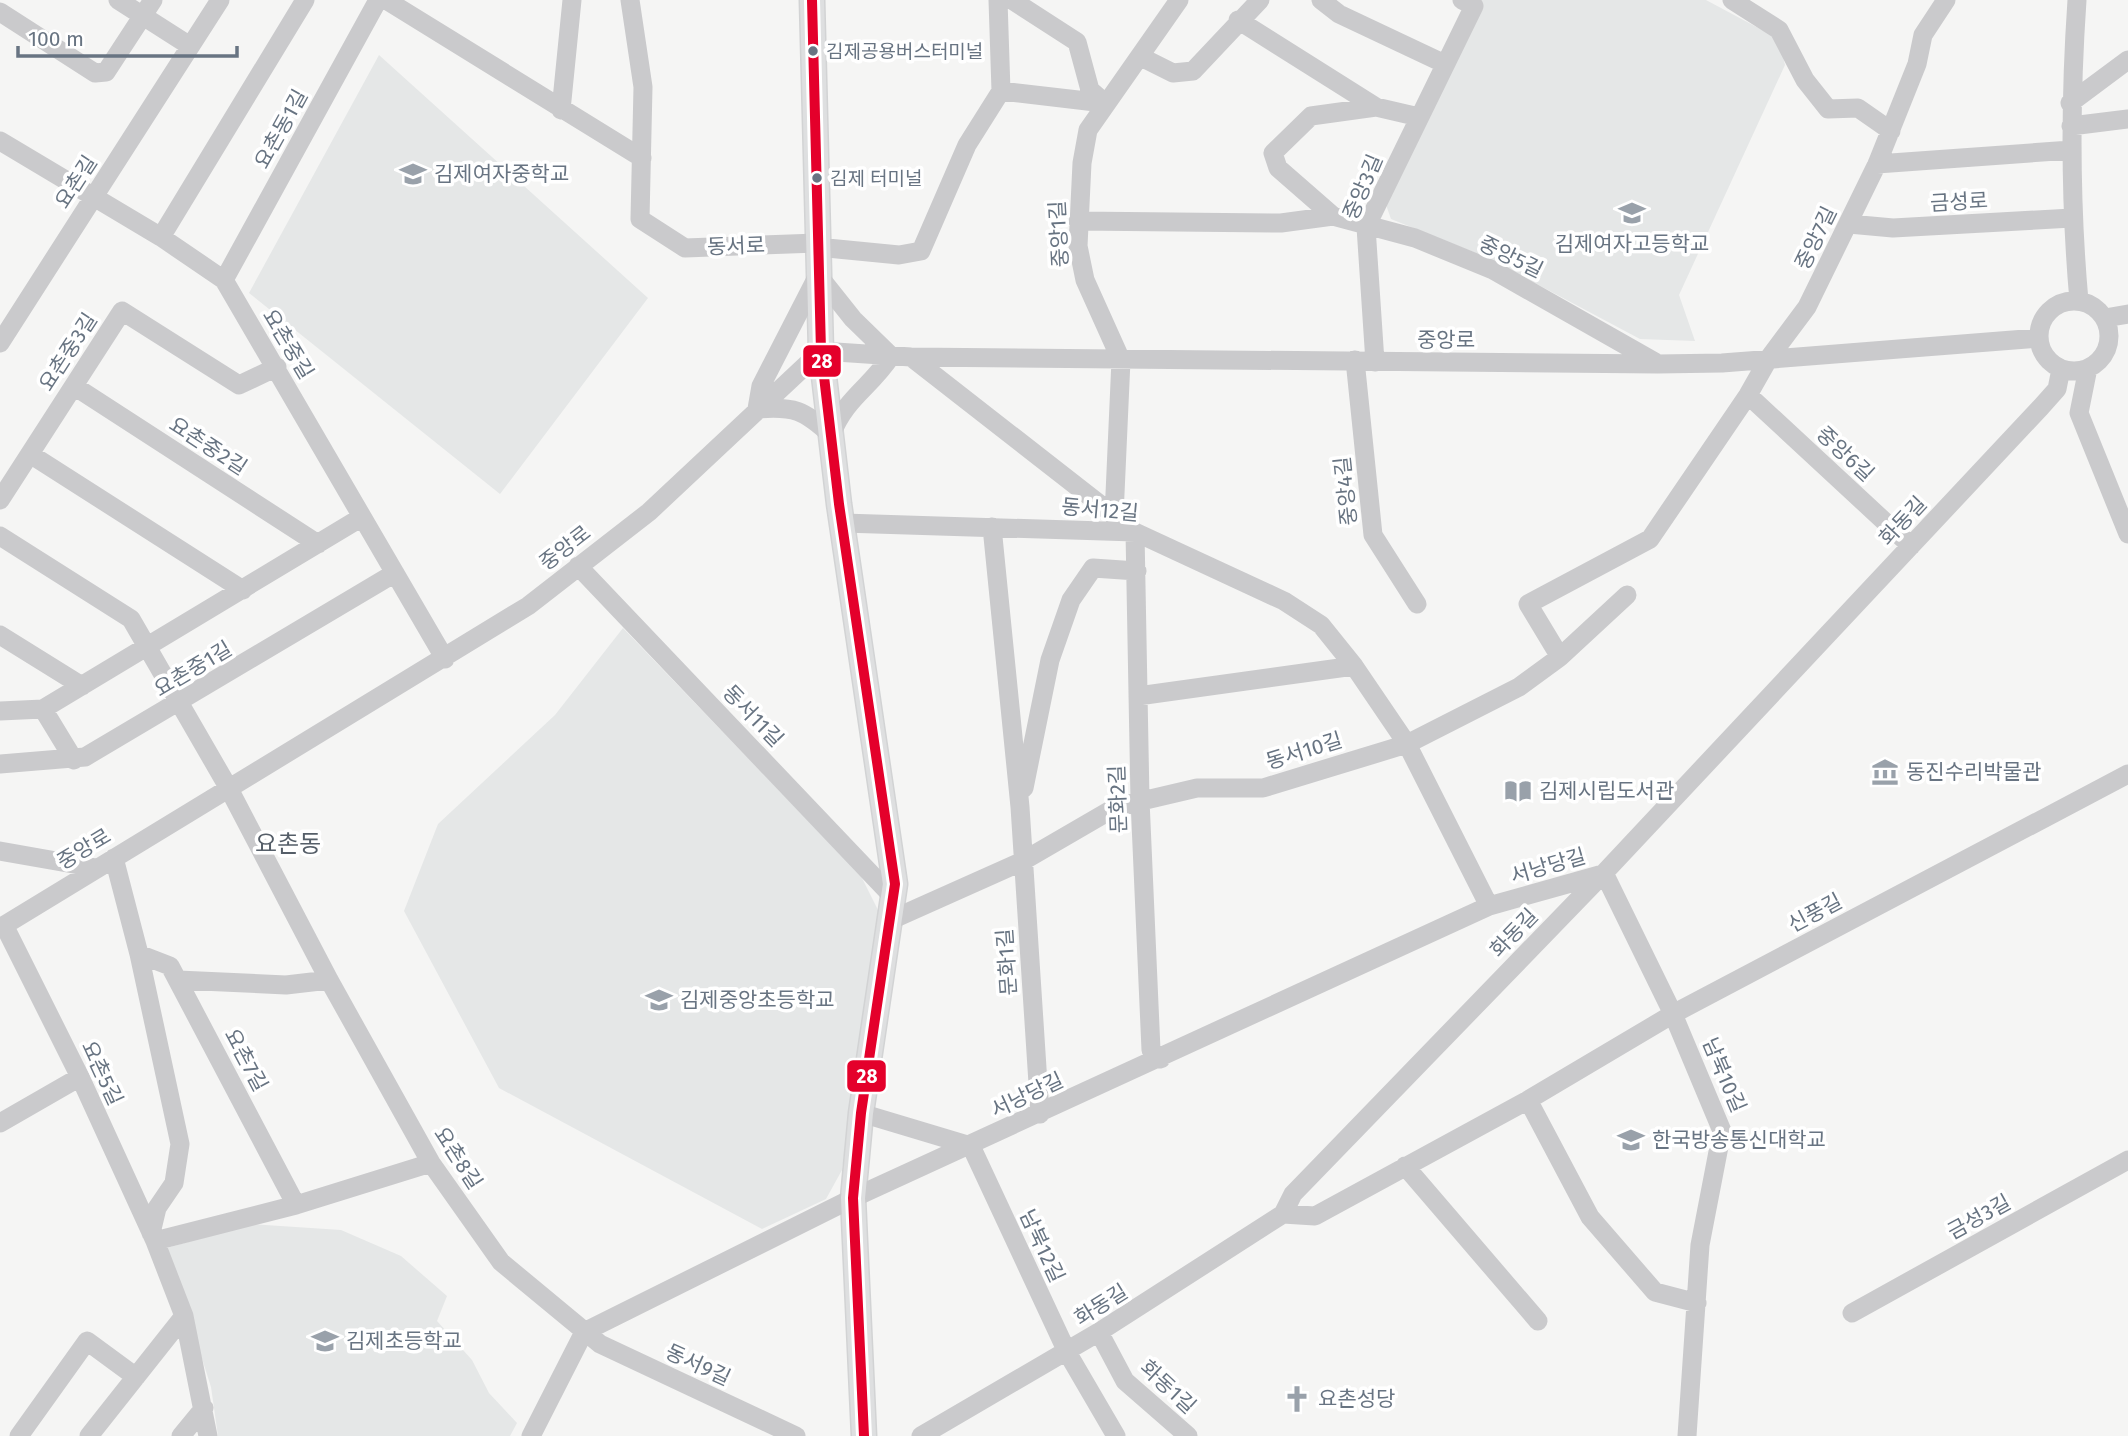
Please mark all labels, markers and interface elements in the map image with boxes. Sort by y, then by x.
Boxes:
scale bar [18,14,236,58]
text: 100 m [28,26,84,52]
place label: 김제공용버스터미널 [826,40,983,63]
marker: 김제공용버스터미널 [806,44,820,58]
street label: 요촌동1길 [249,85,313,173]
street label: 중앙3길 [1338,150,1388,224]
street label: 요촌길 [49,151,103,213]
school or university icon: 김제여자중학교 [398,159,428,189]
place label: 김제여자중학교 [434,161,569,187]
place label: 김제 터미널 [830,167,922,190]
marker: 김제 터미널 [810,171,824,185]
street label: 금성로 [1929,188,1989,216]
school or university icon: 김제여자고등학교 [1617,198,1647,228]
street label: 중앙1길 [1044,200,1074,268]
street label: 중앙7길 [1790,202,1842,274]
street label: 중앙5길 [1475,230,1547,284]
place label: 김제여자고등학교 [1555,231,1709,257]
street label: 동서로 [707,232,765,260]
street label: 요촌중길 [257,304,319,384]
street label: 요촌중3길 [33,308,103,396]
street label: 중앙로 [1417,327,1475,353]
line badge: 28 [802,344,842,378]
text: 28 [812,350,832,373]
street label: 요촌중2길 [164,411,252,481]
street label: 중앙6길 [1811,421,1879,487]
street label: 중앙4길 [1329,455,1363,527]
street label: 화동길 [1874,491,1932,551]
street label: 동서12길 [1060,494,1140,526]
street label: 중앙로 [534,520,596,576]
street label: 요촌중1길 [149,636,237,702]
street label: 동서11길 [717,680,789,752]
street label: 동서10길 [1263,727,1345,775]
museum icon: 동진수리박물관 [1870,757,1900,787]
place label: 동진수리박물관 [1906,759,2041,785]
street label: 문화2길 [1104,764,1132,834]
library icon: 김제시립도서관 [1503,776,1533,806]
place label: 김제시립도서관 [1539,778,1674,804]
street label: 중앙로 [52,823,116,875]
district label: 요촌동 [255,830,321,858]
street label: 서낭당길 [1507,843,1589,889]
street label: 신풍길 [1783,888,1847,938]
street label: 화동길 [1485,903,1543,963]
street label: 문화1길 [992,928,1022,996]
school or university icon: 김제중앙초등학교 [644,985,674,1015]
place label: 김제중앙초등학교 [680,987,835,1013]
street label: 요촌7길 [219,1024,273,1096]
street label: 남북10길 [1697,1034,1751,1116]
street label: 요촌5길 [76,1036,128,1110]
line badge: 28 [846,1059,887,1093]
text: 28 [857,1065,877,1088]
street label: 서낭당길 [986,1067,1068,1123]
street label: 요촌8길 [428,1122,488,1194]
school or university icon: 한국방송통신대학교 [1616,1125,1646,1155]
place label: 한국방송통신대학교 [1652,1127,1826,1153]
street label: 금성3길 [1943,1189,2015,1245]
street label: 남북12길 [1014,1205,1070,1287]
street label: 화동길 [1070,1279,1132,1331]
school or university icon: 김제초등학교 [310,1326,340,1356]
place label: 김제초등학교 [346,1328,462,1354]
street label: 동서9길 [661,1339,735,1391]
street label: 화동1길 [1135,1355,1201,1419]
church icon: 요촌성당 [1282,1384,1312,1414]
place label: 요촌성당 [1318,1386,1395,1412]

